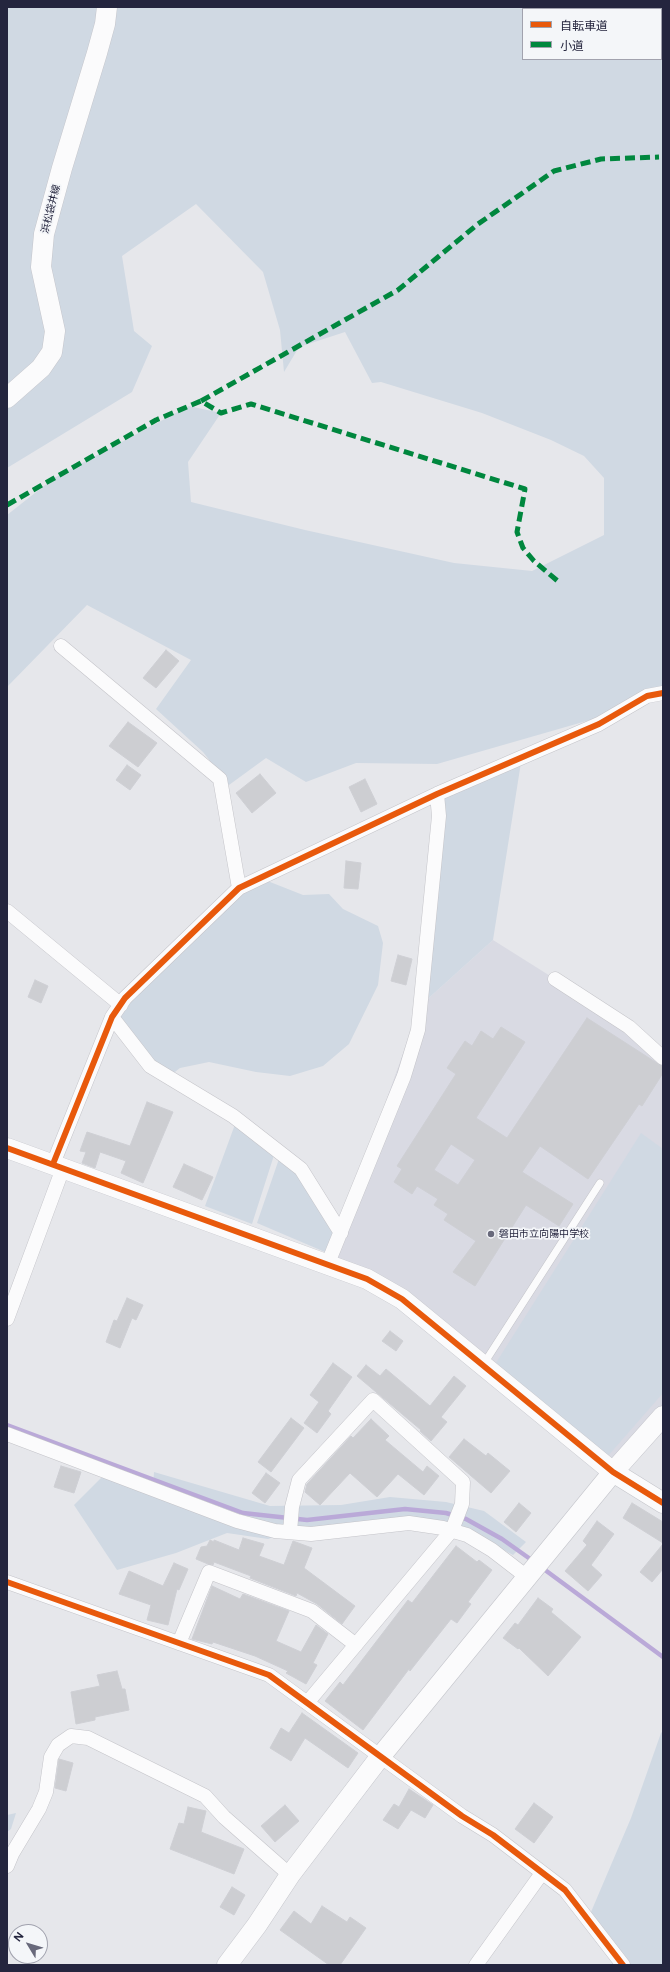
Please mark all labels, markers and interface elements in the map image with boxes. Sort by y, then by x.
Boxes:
legend [522,8,662,60]
text: 自転車道 [560,19,608,33]
text: 小道 [560,39,584,53]
street label: 浜松袋井線 [39,183,63,235]
place label: 磐田市立向陽中学校 [499,1228,589,1240]
marker: 磐田市立向陽中学校 [486,1229,496,1239]
north arrow [8,1924,48,1964]
text: N [11,1930,27,1944]

